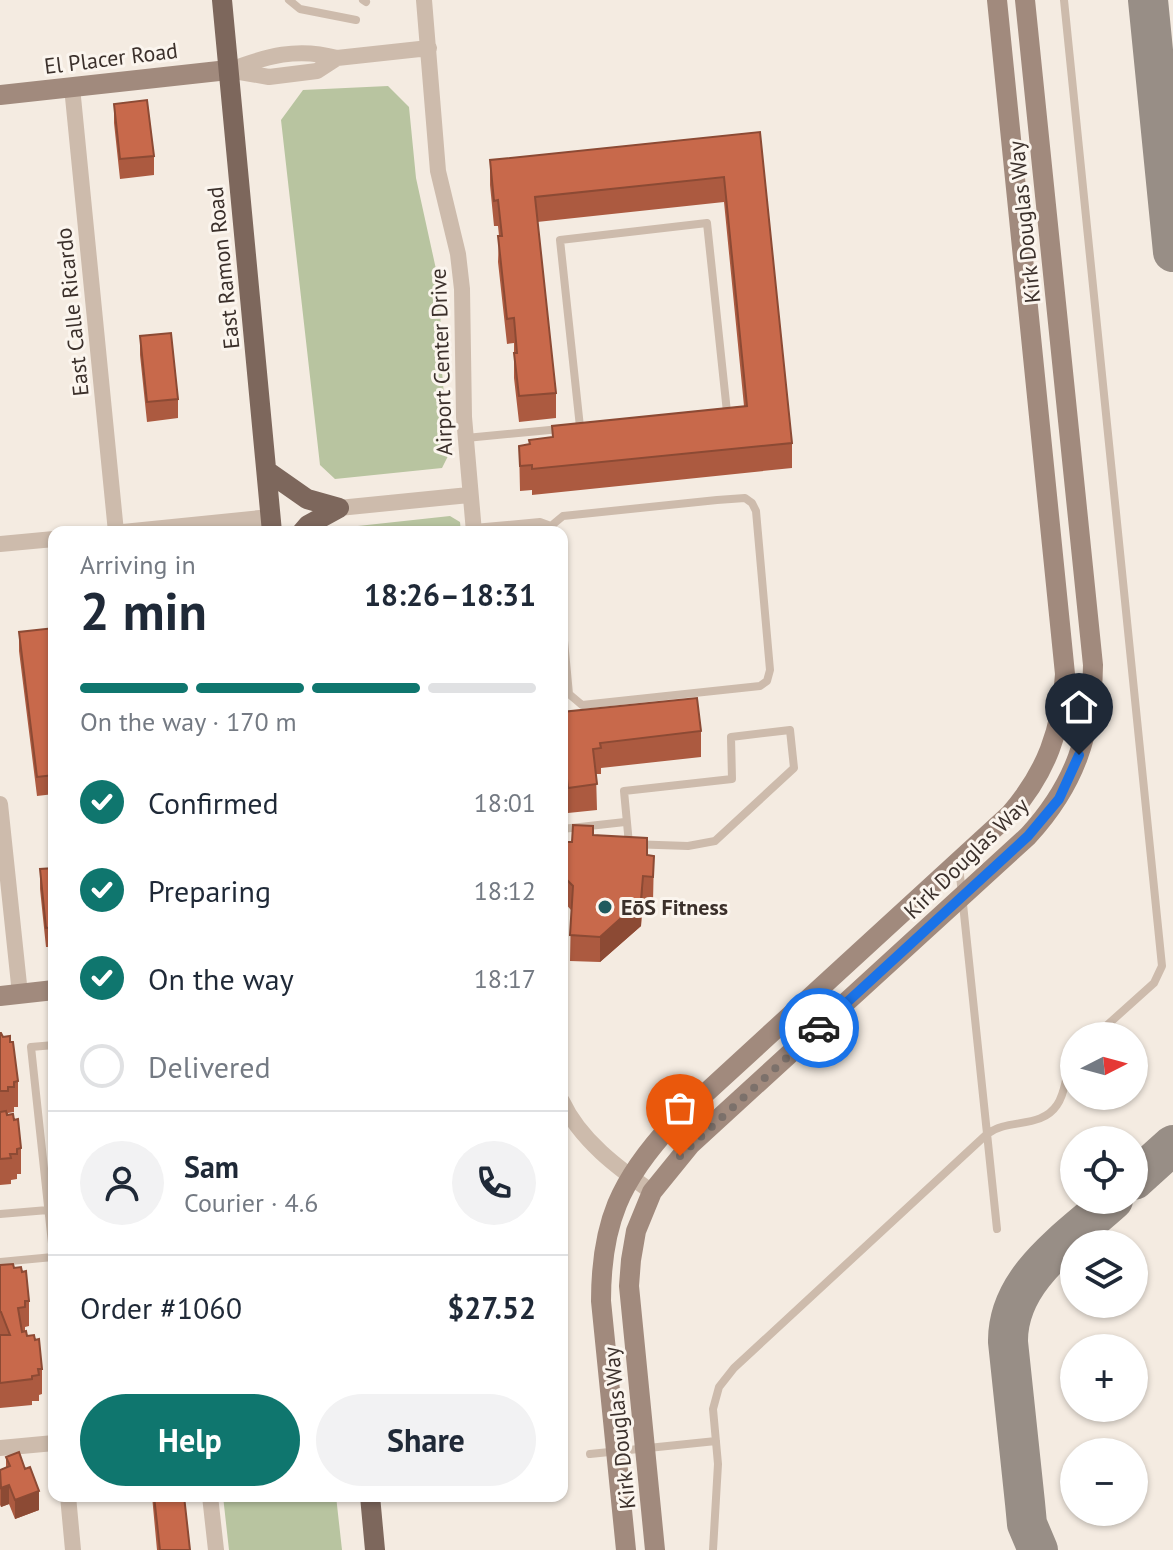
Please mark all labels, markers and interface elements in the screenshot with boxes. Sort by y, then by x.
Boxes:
street label: El Placer Road [43,36,179,80]
street label: Kirk Douglas Way [1001,139,1046,304]
street label: East Ramon Road [201,185,245,351]
street label: East Calle Ricardo [49,226,95,398]
street label: Airport Center Drive [424,268,458,456]
text: Arriving in [80,548,196,581]
text: 18:26–18:31 [364,575,536,614]
text: 2 min [80,577,207,644]
pin [1045,673,1113,755]
icon: home [1057,685,1101,729]
text: On the way · 170 m [80,705,297,738]
icon: check [80,780,124,824]
text: Confirmed [148,783,279,822]
text: 18:01 [474,786,536,819]
street label: Kirk Douglas Way [898,791,1035,925]
icon: check [80,868,124,912]
text: Preparing [148,871,271,910]
text: 18:12 [474,874,536,907]
place label: EōS Fitness [621,893,728,921]
marker: EōS Fitness [596,898,614,916]
icon: check [80,956,124,1000]
text: On the way [148,959,294,998]
text: 18:17 [474,962,536,995]
courier [779,988,859,1068]
icon: car [797,1006,841,1050]
north arrow [1060,1022,1148,1110]
map controls [1060,1022,1148,1526]
text: Delivered [148,1047,271,1086]
pin [646,1074,714,1156]
icon: bag [658,1086,702,1130]
button: locate [1060,1126,1148,1214]
button: person [80,1141,164,1225]
button: phone [452,1141,536,1225]
text: Sam [184,1147,239,1186]
text: Courier · 4.6 [184,1186,318,1219]
button: layers [1060,1230,1148,1318]
text: Order #1060 [80,1288,242,1327]
text: $27.52 [447,1288,536,1327]
button: + [1060,1334,1148,1422]
street label: Kirk Douglas Way [596,1345,641,1510]
button: Help [80,1394,300,1486]
button: Share [316,1394,536,1486]
button: − [1060,1438,1148,1526]

